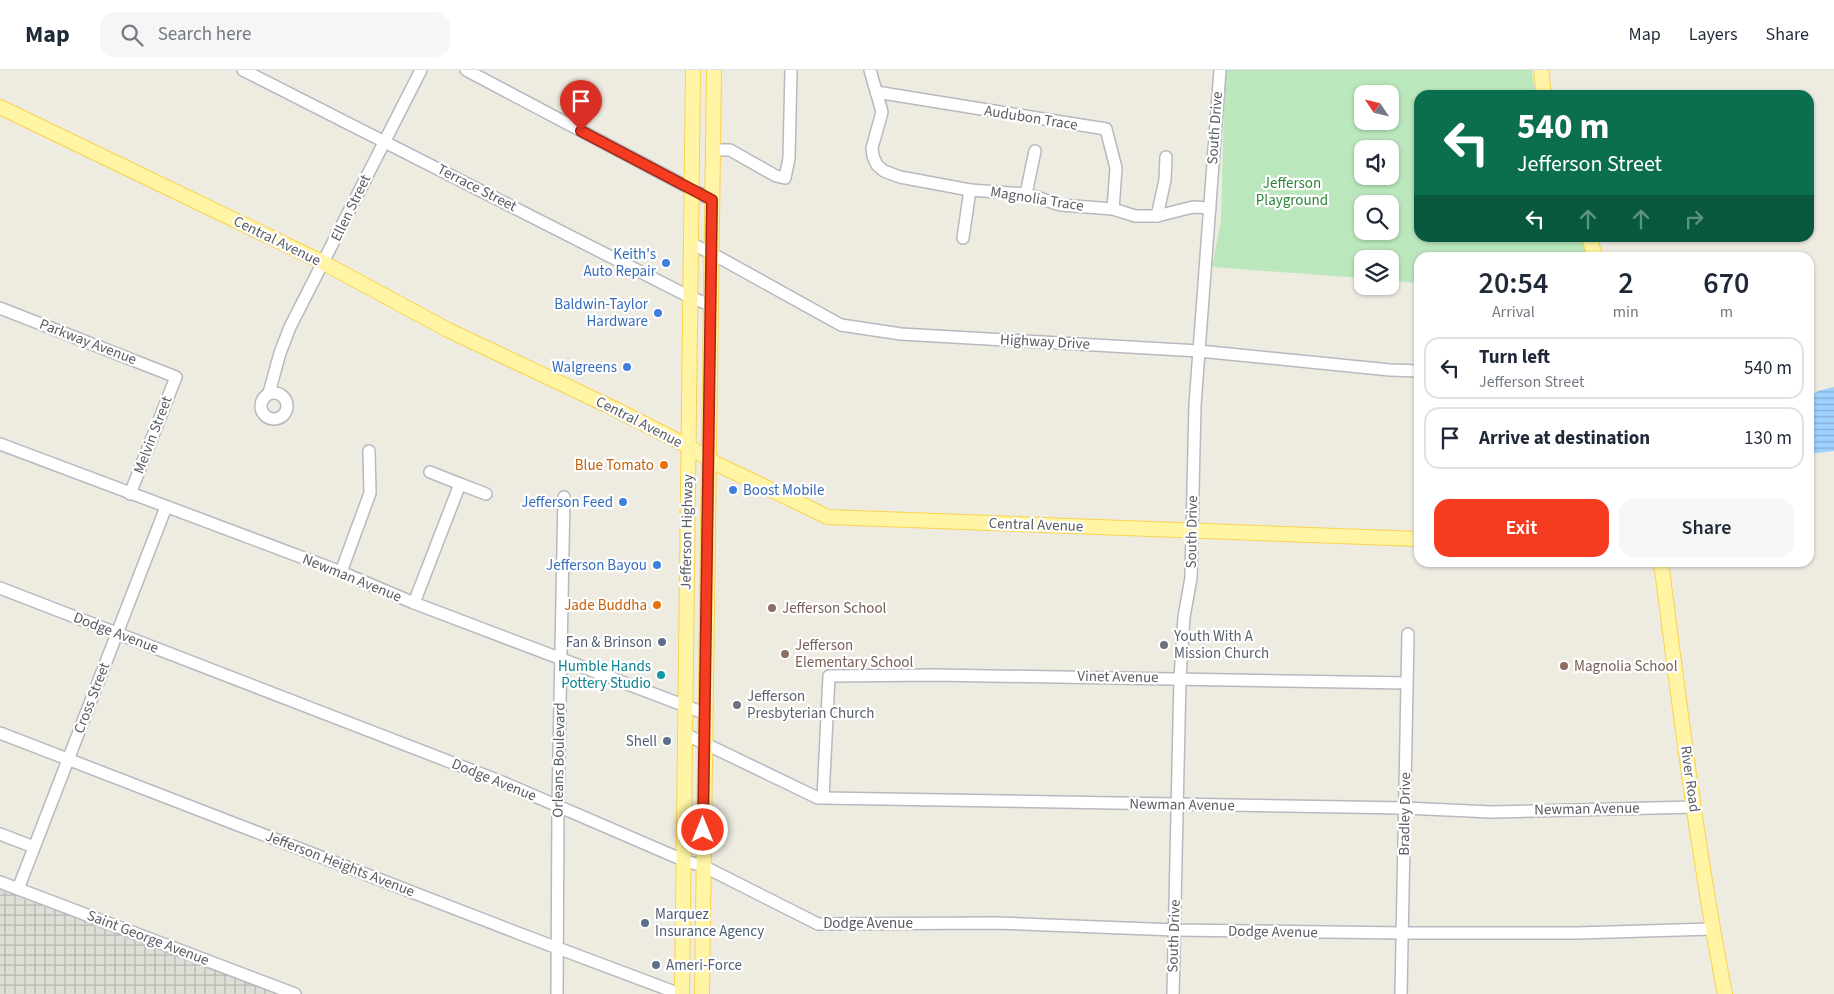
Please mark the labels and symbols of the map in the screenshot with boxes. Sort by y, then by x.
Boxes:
pin [560,80,602,131]
north arrow [1354,85,1399,130]
street label: South Drive [1202,91,1228,165]
street label: Audubon Trace [983,100,1079,136]
street label: Terrace Street [434,159,520,217]
street label: Ellen Street [326,171,376,245]
park label: Jefferson Playground [1256,173,1328,211]
street label: Magnolia Trace [989,181,1085,217]
street label: Central Avenue [230,211,324,271]
place label: Keith's Auto Repair [583,244,657,282]
marker: Keith's Auto Repair [660,257,672,269]
place label: Baldwin-Taylor Hardware [554,294,649,332]
marker: Baldwin-Taylor Hardware [652,307,664,319]
street label: Parkway Avenue [36,314,140,370]
street label: Highway Drive [1000,329,1090,355]
place label: Walgreens [552,357,617,378]
marker: Walgreens [621,361,633,373]
street label: Central Avenue [592,391,686,453]
street label: Melvin Street [129,393,177,477]
place label: Blue Tomato [575,455,654,476]
marker: Blue Tomato [658,459,670,471]
street label: Jefferson Highway [675,474,699,590]
place label: Boost Mobile [743,480,824,501]
marker: Boost Mobile [727,484,739,496]
place label: Jefferson Feed [521,492,613,513]
street label: South Drive [1181,495,1203,569]
marker: Jefferson Feed [617,496,629,508]
street label: Central Avenue [988,513,1084,537]
street label: Newman Avenue [299,549,405,607]
place label: Jefferson Bayou [546,555,647,576]
marker: Jefferson Bayou [651,559,663,571]
place label: Jade Buddha [564,595,647,616]
place label: Jefferson School [782,598,887,619]
marker: Jade Buddha [651,599,663,611]
marker: Jefferson School [766,602,778,614]
street label: Dodge Avenue [70,607,162,659]
place label: Youth With A Mission Church [1173,626,1269,664]
place label: Fan & Brinson [566,632,652,653]
place label: Jefferson Elementary School [795,635,913,673]
marker: Fan & Brinson [656,636,668,648]
marker: Youth With A Mission Church [1158,639,1170,651]
marker: Jefferson Elementary School [779,648,791,660]
place label: Humble Hands Pottery Studio [558,656,651,694]
place label: Magnolia School [1574,656,1678,677]
street label: Cross Street [69,659,115,737]
marker: Magnolia School [1558,660,1570,672]
street label: Vinet Avenue [1077,666,1159,688]
marker: Humble Hands Pottery Studio [655,669,667,681]
place label: Jefferson Presbyterian Church [747,686,874,724]
marker: Jefferson Presbyterian Church [731,699,743,711]
street label: Orleans Boulevard [547,702,571,818]
place label: Shell [626,731,657,752]
marker: Shell [661,735,673,747]
street label: River Road [1675,744,1705,814]
street label: Dodge Avenue [448,753,540,807]
street label: Bradley Drive [1394,772,1416,856]
street label: Newman Avenue [1129,794,1235,816]
street label: Newman Avenue [1534,798,1640,820]
position arrow [676,803,728,855]
street label: Jefferson Heights Avenue [262,826,418,902]
street label: South Drive [1162,899,1186,973]
place label: Marquez Insurance Agency [655,904,764,942]
street label: Saint George Avenue [84,905,212,971]
street label: Dodge Avenue [823,913,913,934]
marker: Marquez Insurance Agency [639,917,651,929]
street label: Dodge Avenue [1228,921,1318,943]
place label: Ameri-Force [666,955,742,976]
marker: Ameri-Force [650,959,662,971]

